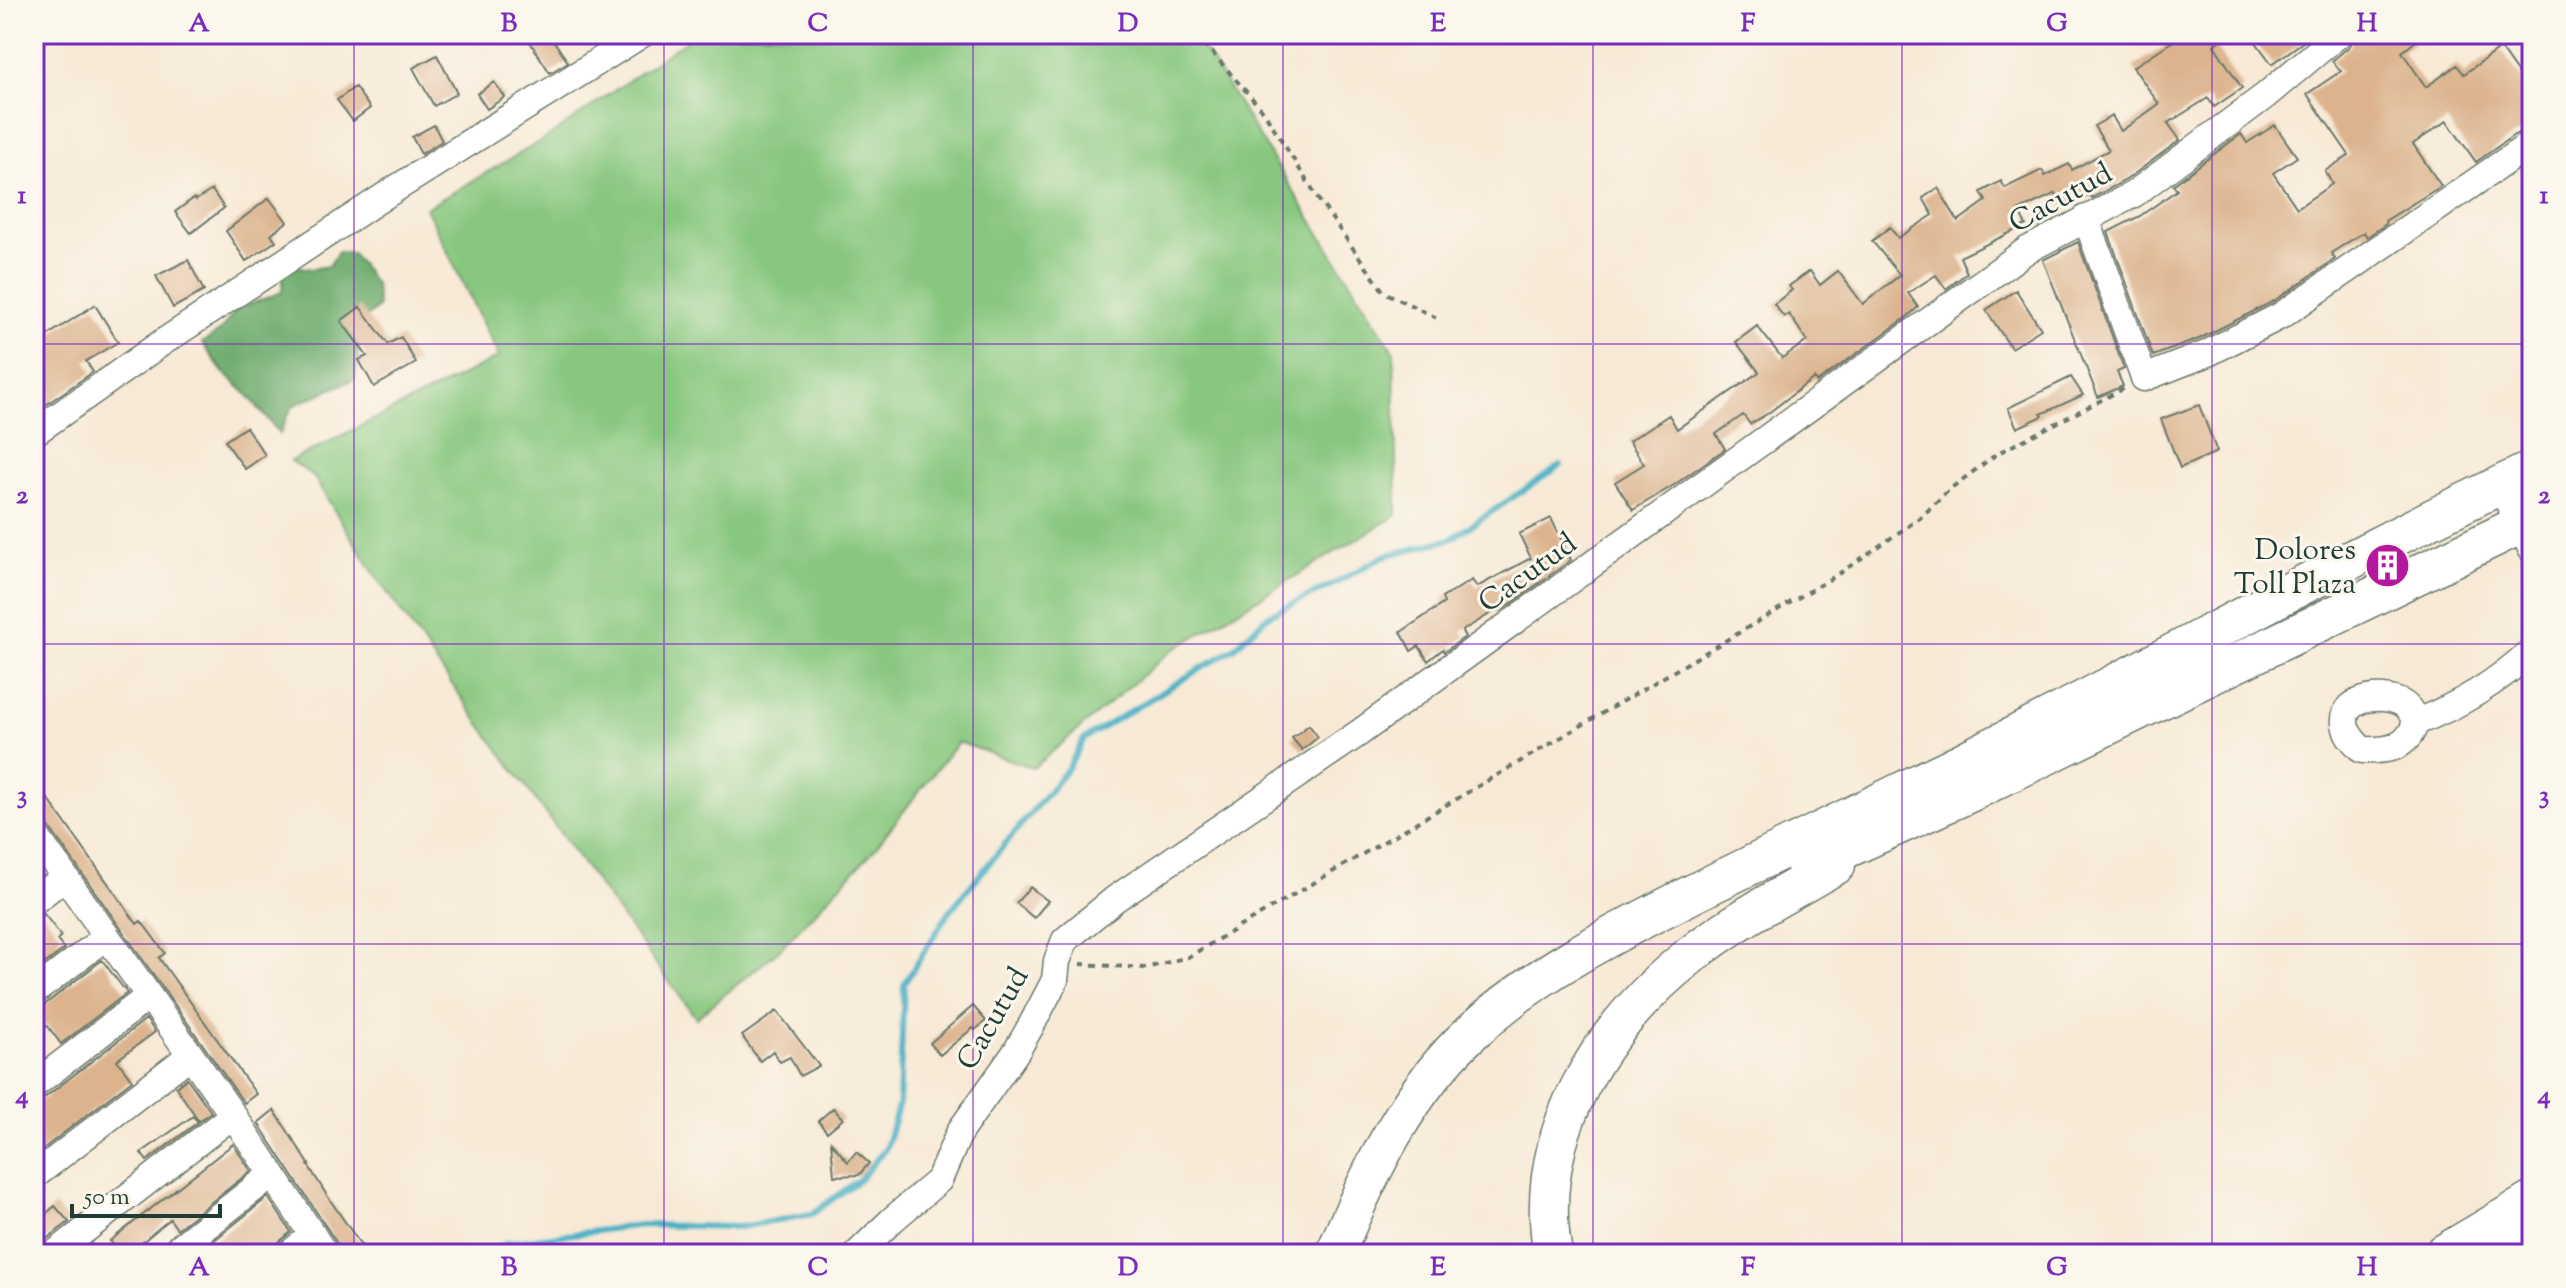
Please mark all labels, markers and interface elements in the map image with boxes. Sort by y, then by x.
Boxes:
text: A [188,6,210,43]
text: B [501,6,518,43]
text: C [808,6,828,43]
text: D [1118,6,1138,43]
text: E [1430,6,1446,43]
text: F [1741,6,1756,43]
text: G [2046,6,2068,43]
text: H [2357,6,2378,43]
street label: Cacutud [2002,153,2121,245]
text: 1 [18,178,27,215]
text: 1 [2540,178,2549,215]
text: 2 [16,478,29,515]
text: 2 [2538,478,2551,515]
street label: Cacutud [1470,524,1587,624]
place label: Dolores Toll Plaza [2234,530,2356,607]
building icon: Dolores Toll Plaza [2363,542,2411,590]
text: 3 [17,778,27,815]
text: 3 [2539,778,2549,815]
street label: Cacutud [947,960,1041,1079]
text: 4 [14,1078,29,1115]
text: 4 [2536,1078,2551,1115]
scale bar [72,1168,220,1218]
text: 50 m [82,1181,130,1215]
text: A [188,1250,210,1287]
text: B [501,1250,518,1287]
text: C [808,1250,828,1287]
text: D [1118,1250,1138,1287]
text: E [1430,1250,1446,1287]
text: F [1741,1250,1756,1287]
text: G [2046,1250,2068,1287]
text: H [2357,1250,2378,1287]

